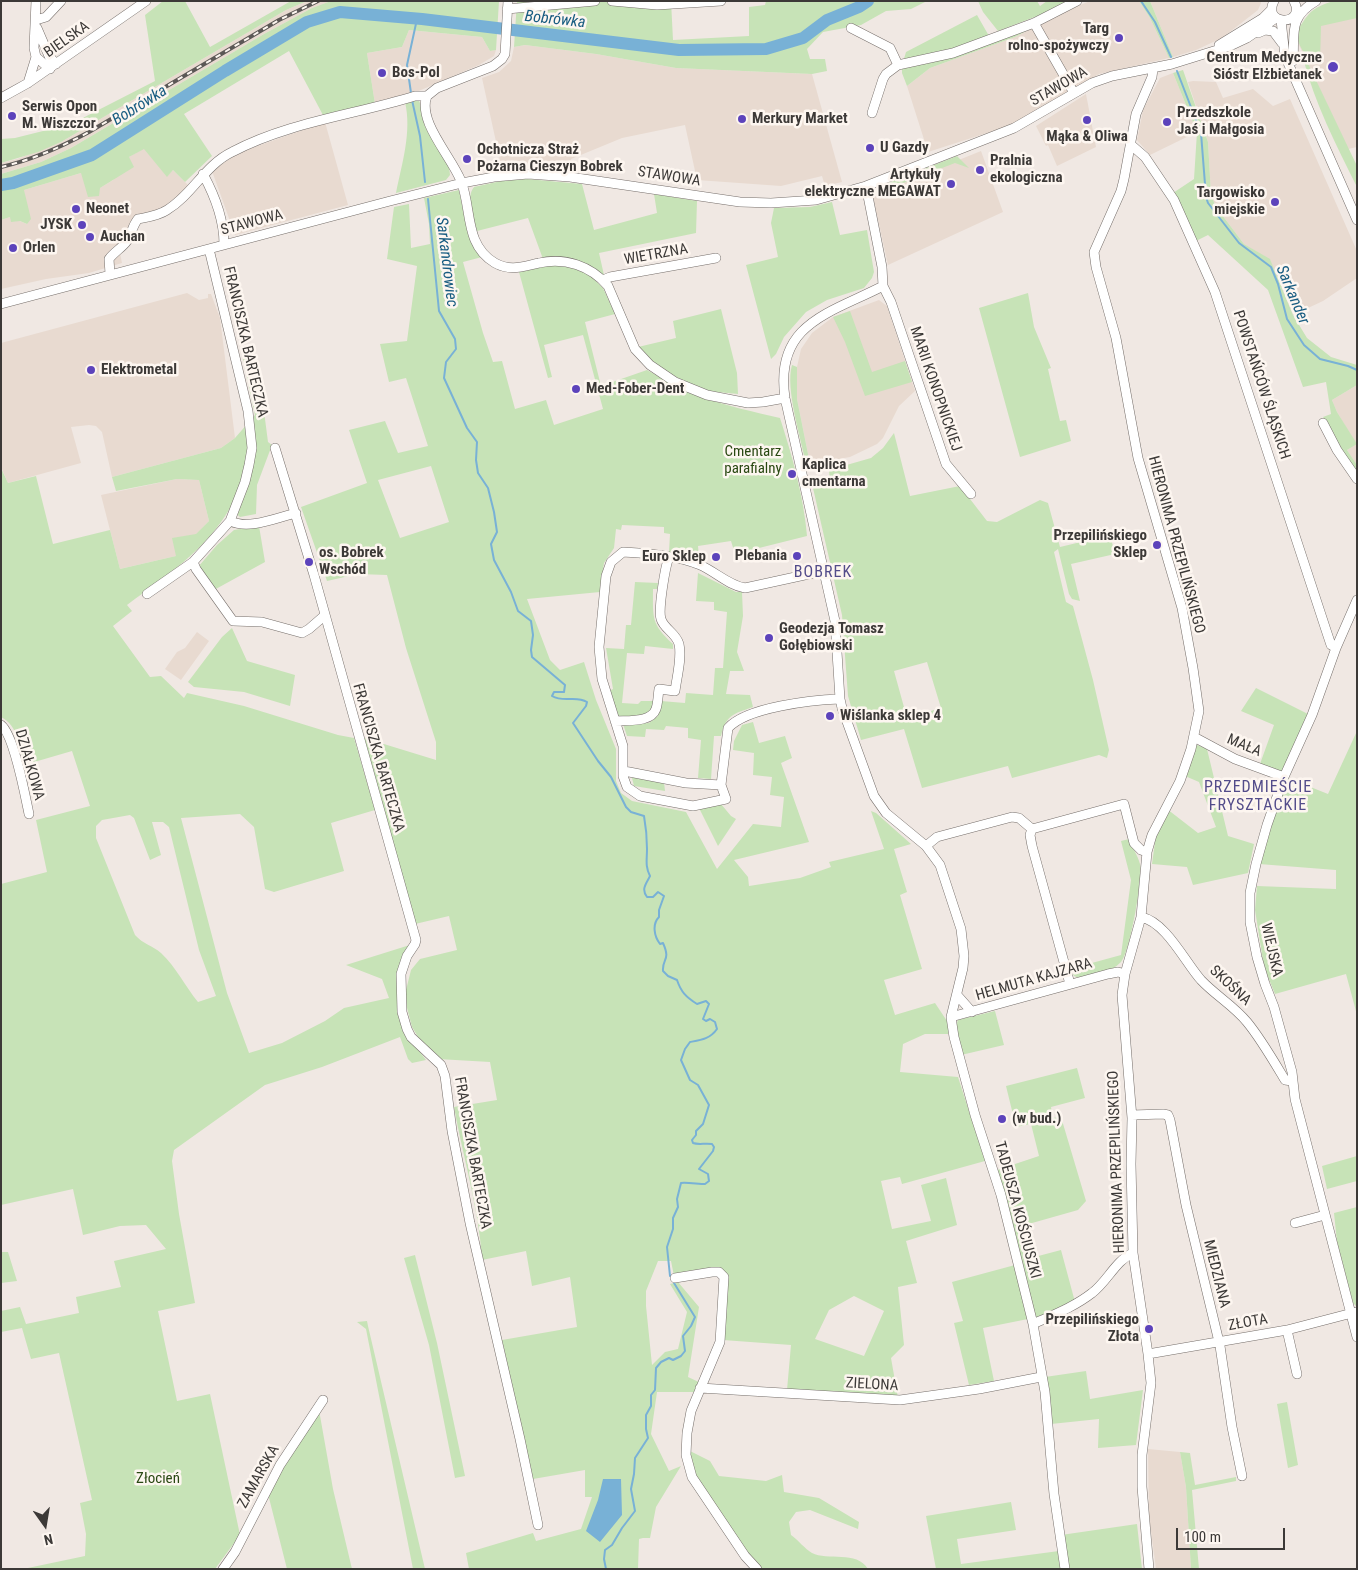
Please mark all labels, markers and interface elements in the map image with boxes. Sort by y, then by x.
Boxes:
water label: Bobrówka [524,7,586,33]
street label: BIELSKA [41,18,93,62]
place label: Targ rolno-spożywczy [1008,20,1109,55]
marker: Targ rolno-spożywczy [1113,32,1125,44]
place label: Centrum Medyczne Sióstr Elżbietanek [1207,49,1322,84]
marker: Centrum Medyczne Sióstr Elżbietanek [1326,60,1340,74]
street label: STAWOWA [1027,63,1091,111]
place label: Bos-Pol [392,64,440,82]
marker: Bos-Pol [376,67,388,79]
water label: Bobrówka [109,82,171,130]
place label: Serwis Opon M. Wiszczor [22,98,97,133]
place label: Przedszkole Jaś i Małgosia [1177,104,1264,139]
marker: Serwis Opon M. Wiszczor [6,110,18,122]
place label: Merkury Market [752,110,848,128]
marker: Merkury Market [736,113,748,125]
marker: Mąka & Oliwa [1081,114,1093,126]
marker: Przedszkole Jaś i Małgosia [1161,116,1173,128]
place label: Mąka & Oliwa [1046,128,1128,146]
place label: U Gazdy [880,139,929,157]
place label: Ochotnicza Straż Pożarna Cieszyn Bobrek [477,141,623,176]
marker: U Gazdy [864,142,876,154]
place label: Pralnia ekologiczna [990,152,1063,187]
marker: Ochotnicza Straż Pożarna Cieszyn Bobrek [461,153,473,165]
street label: STAWOWA [636,163,702,191]
marker: Pralnia ekologiczna [974,164,986,176]
place label: Artykuły elektryczne MEGAWAT [804,166,941,201]
marker: Artykuły elektryczne MEGAWAT [945,178,957,190]
place label: Targowisko miejskie [1196,184,1265,219]
marker: Targowisko miejskie [1269,196,1281,208]
place label: Neonet [86,200,129,218]
marker: Neonet [70,203,82,215]
street label: STAWOWA [219,206,285,240]
place label: JYSK [40,216,72,234]
water label: Sarkandrowiec [431,216,461,308]
marker: JYSK [76,219,88,231]
place label: Auchan [100,228,145,246]
marker: Auchan [84,231,96,243]
place label: Orlen [23,239,55,257]
street label: WIETRZNA [623,241,689,269]
marker: Orlen [7,242,19,254]
water label: Sarkander [1271,263,1313,327]
street label: FRANCISZKA BARTECZKA [219,265,271,419]
street label: POWSTAŃCÓW ŚLĄSKICH [1228,308,1294,462]
street label: MARII KONOPNICKIEJ [905,324,965,454]
place label: Elektrometal [101,361,177,379]
marker: Elektrometal [85,364,97,376]
place label: Med-Fober-Dent [586,380,684,398]
marker: Med-Fober-Dent [570,383,582,395]
park label: Cmentarz parafialny [724,443,782,478]
street label: HIERONIMA PRZEPILIŃSKIEGO [1144,454,1208,636]
place label: Kaplica cmentarna [802,456,866,491]
marker: Kaplica cmentarna [786,468,798,480]
place label: Przepilińskiego Sklep [1054,527,1147,562]
marker: Przepilińskiego Sklep [1151,539,1163,551]
place label: os. Bobrek Wschód [319,544,384,579]
place label: Plebania [735,547,787,565]
place label: Euro Sklep [642,548,706,566]
marker: Plebania [791,550,803,562]
marker: Euro Sklep [710,551,722,563]
marker: os. Bobrek Wschód [303,556,315,568]
district label: BOBREK [793,563,853,583]
place label: Geodezja Tomasz Gołębiowski [779,620,884,655]
marker: Geodezja Tomasz Gołębiowski [763,632,775,644]
street label: FRANCISZKA BARTECZKA [348,682,408,834]
place label: Wiślanka sklep 4 [840,707,941,725]
marker: Wiślanka sklep 4 [824,710,836,722]
street label: DZIAŁKOWA [10,728,48,802]
street label: MAŁA [1224,731,1264,761]
district label: PRZEDMIEŚCIE FRYSZTACKIE [1202,778,1314,816]
street label: WIEJSKA [1256,921,1286,979]
street label: HELMUTA KAJZARA [974,955,1094,1005]
street label: SKOŚNA [1205,962,1255,1010]
street label: HIERONIMA PRZEPILIŃSKIEGO [1105,1070,1129,1254]
street label: FRANCISZKA BARTECZKA [450,1076,494,1230]
place label: (w bud.) [1012,1110,1061,1128]
marker: (w bud.) [996,1113,1008,1125]
street label: TADEUSZA KOŚCIUSZKI [990,1140,1044,1280]
street label: MIEDZIANA [1199,1238,1233,1310]
place label: Przepilińskiego Złota [1046,1311,1139,1346]
street label: ZŁOTA [1227,1311,1269,1335]
marker: Przepilińskiego Złota [1143,1323,1155,1335]
street label: ZIELONA [845,1375,899,1395]
street label: ZAMARSKA [234,1442,284,1512]
park label: Złocień [136,1470,180,1488]
north arrow [20,1500,70,1550]
scale bar [1178,1518,1287,1550]
text: 100 m [1184,1528,1221,1546]
text: N [42,1531,54,1548]

